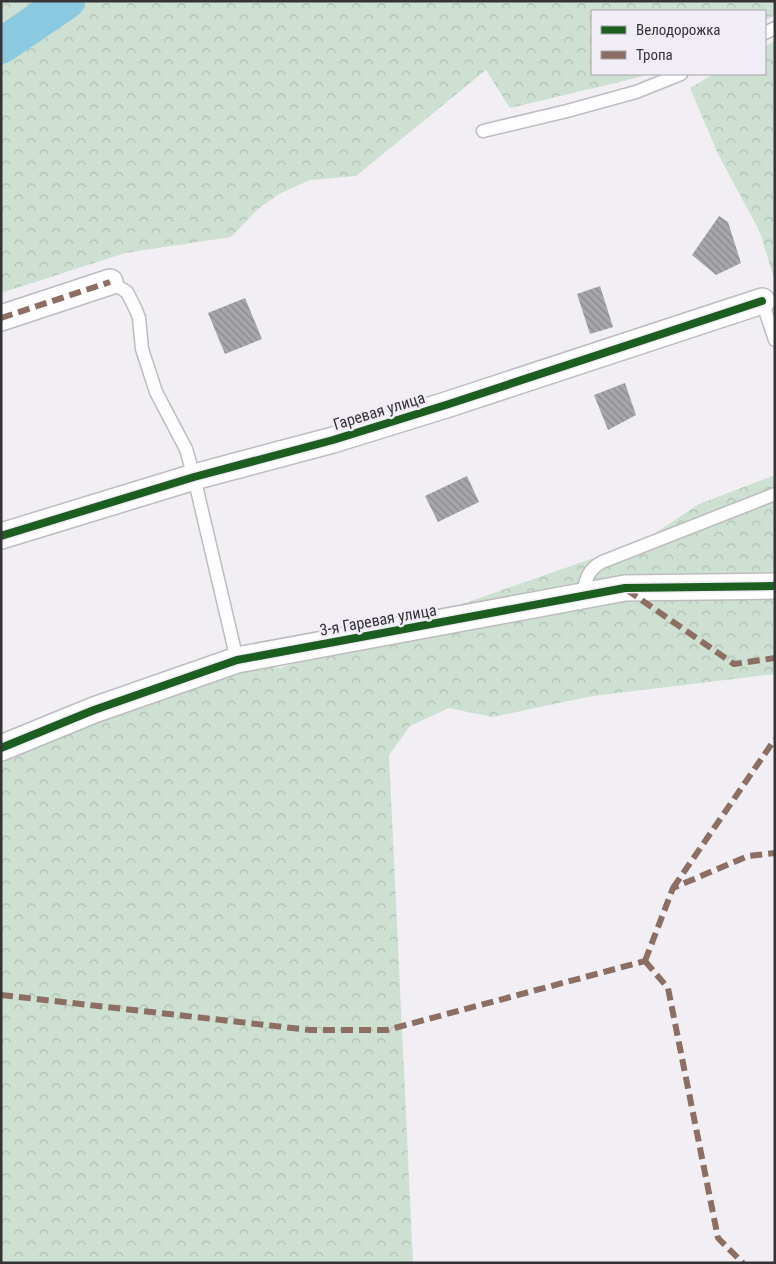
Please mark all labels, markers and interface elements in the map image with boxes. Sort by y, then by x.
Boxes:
legend [591,10,766,75]
text: Велодорожка [636,21,721,39]
text: Тропа [636,46,673,64]
street label: Гаревая улица [331,388,427,434]
street label: 3-я Гаревая улица [318,600,438,640]

